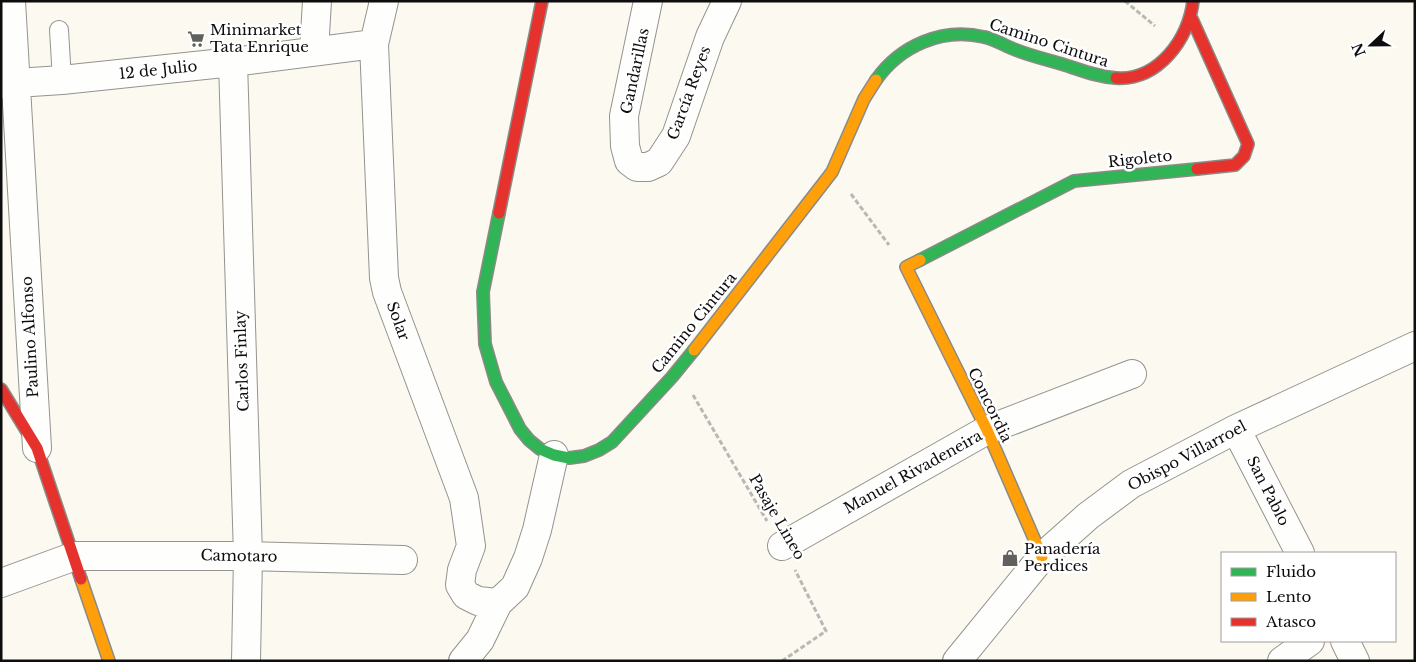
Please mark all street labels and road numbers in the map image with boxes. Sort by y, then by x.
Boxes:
street label: Camino Cintura [987,14,1112,71]
street label: Gandarillas [616,26,653,116]
street label: García Reyes [663,43,714,142]
street label: 12 de Julio [118,56,198,83]
street label: Rigoleto [1107,146,1173,171]
street label: Camino Cintura [647,268,741,377]
street label: Paulino Alfonso [17,276,42,398]
street label: Solar [383,299,414,344]
street label: Carlos Finlay [230,310,253,412]
street label: Concordia [964,364,1017,446]
street label: Obispo Villarroel [1124,416,1250,495]
street label: Manuel Rivadeneira [840,425,986,518]
street label: San Pablo [1243,453,1294,529]
street label: Pasaje Lineo [745,471,810,563]
street label: Camotaro [200,545,278,566]

